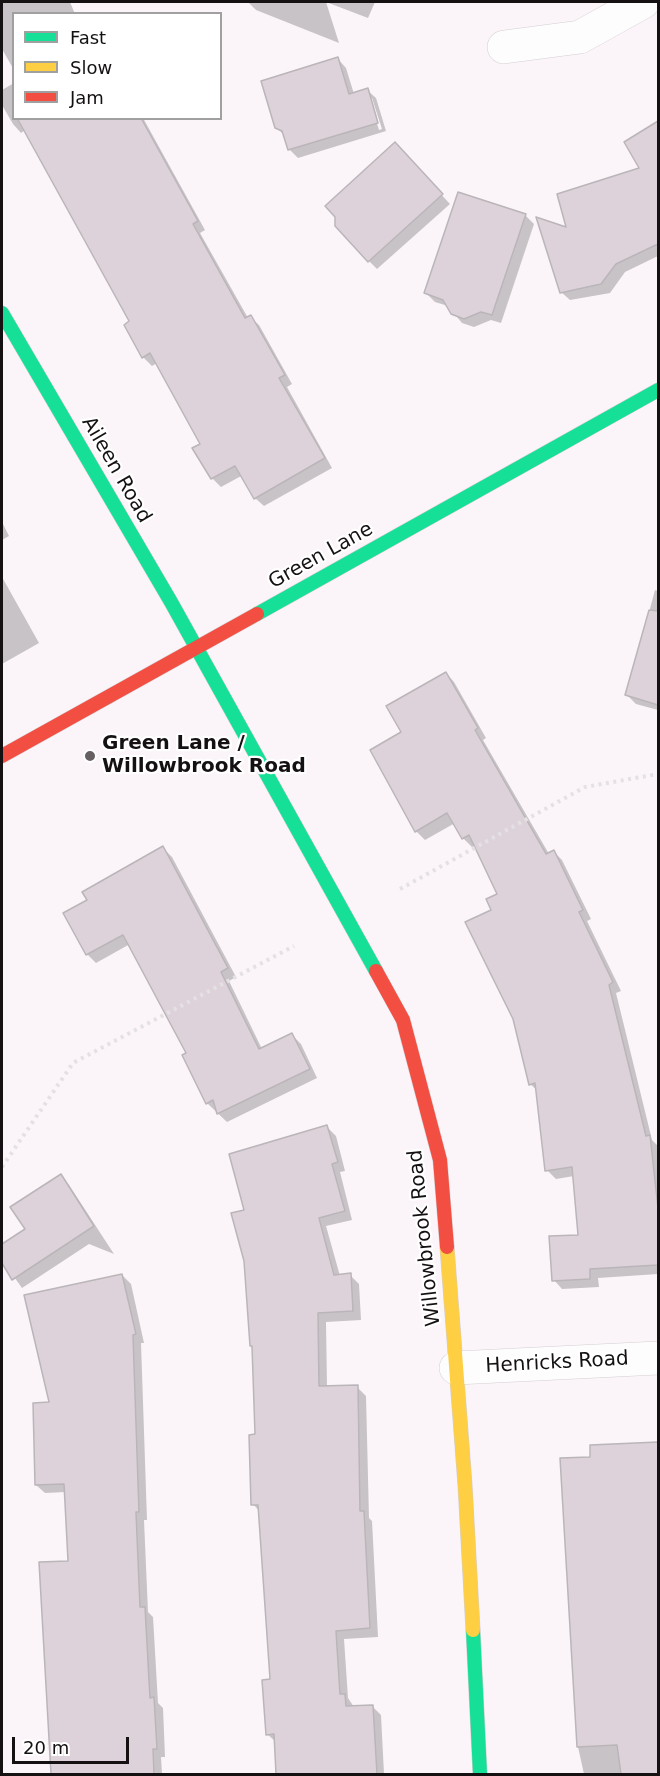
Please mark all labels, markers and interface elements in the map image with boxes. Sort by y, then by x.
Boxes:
legend [12,12,222,120]
text: Fast [70,27,106,48]
text: Slow [70,57,112,78]
text: Jam [70,87,104,108]
street label: Aileen Road [76,413,156,527]
street label: Green Lane [265,518,377,594]
place label: Green Lane / Willowbrook Road [102,732,306,779]
marker: Green Lane / Willowbrook Road [83,749,97,763]
street label: Willowbrook Road [404,1148,446,1328]
street label: Henricks Road [485,1347,629,1379]
scale bar [15,1725,132,1763]
text: 20 m [23,1737,69,1758]

